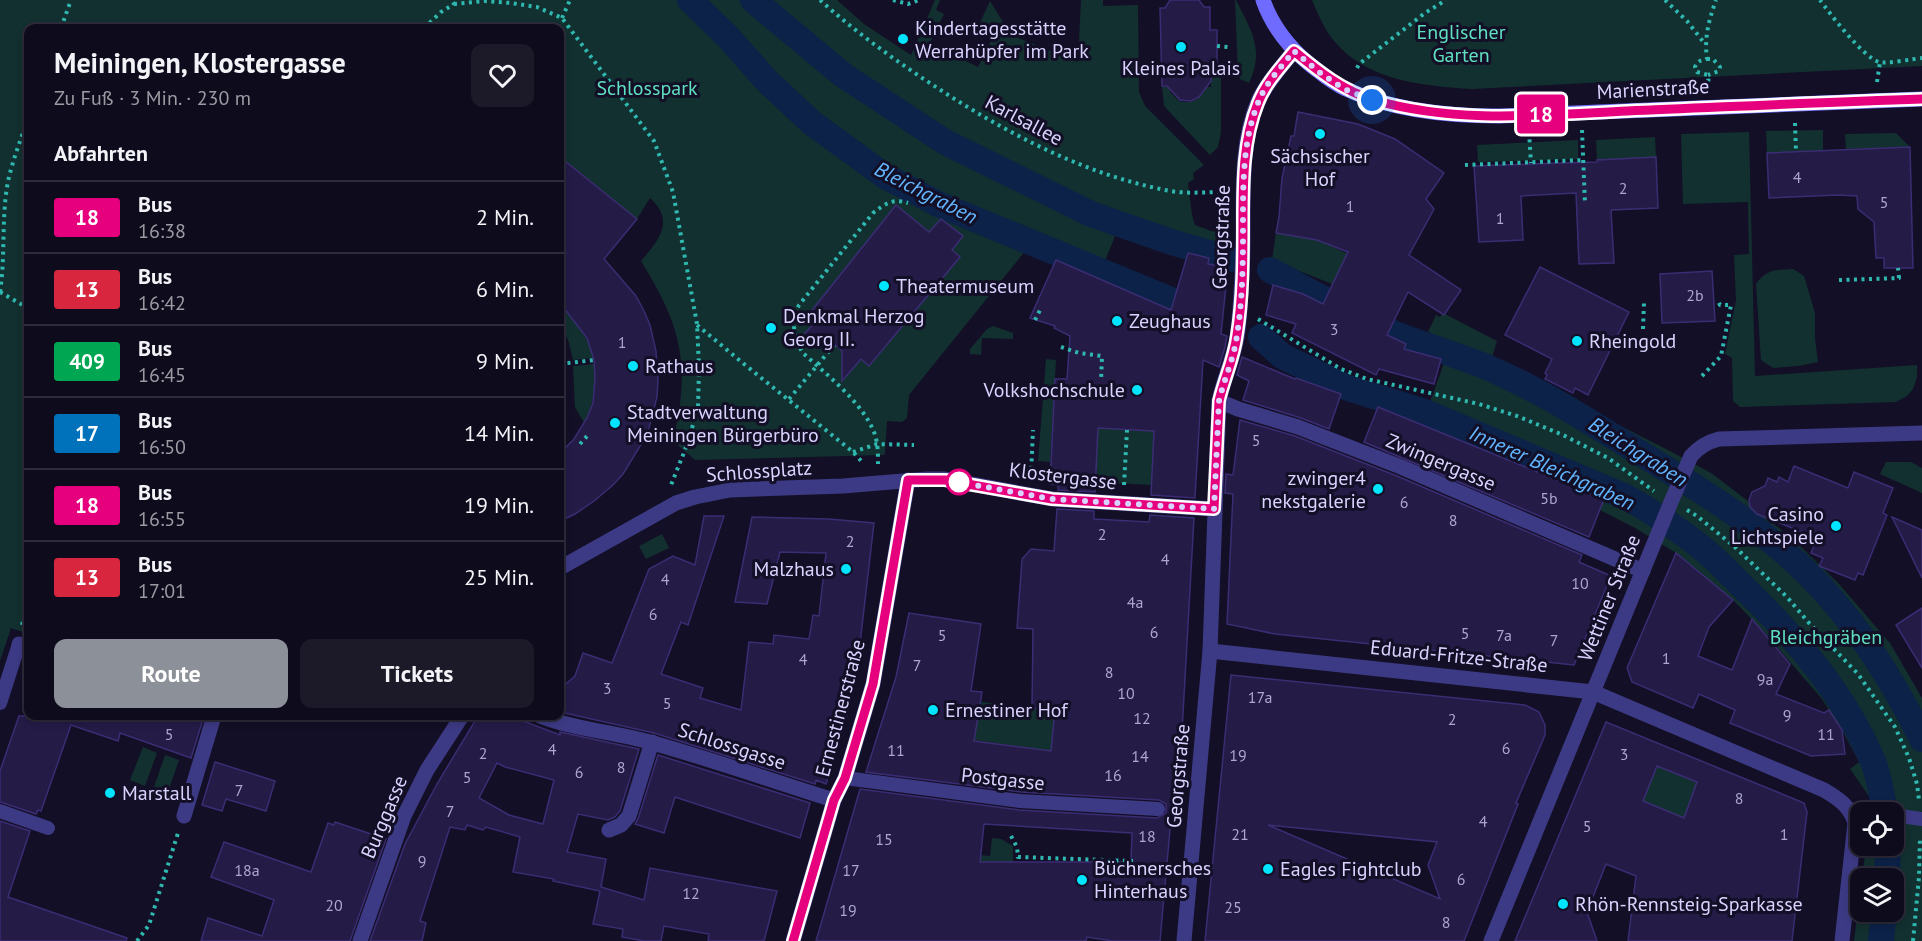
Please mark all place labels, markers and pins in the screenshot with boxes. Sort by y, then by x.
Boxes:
place label: Kindertagesstätte Werrahüpfer im Park [915,15,1089,64]
marker: Kindertagesstätte Werrahüpfer im Park [896,32,910,46]
marker: Kleines Palais [1174,40,1188,54]
place label: Kleines Palais [1122,55,1240,81]
marker: Sächsischer Hof [1313,127,1327,141]
place label: Sächsischer Hof [1270,143,1370,192]
place label: Theatermuseum [896,273,1034,299]
marker: Theatermuseum [877,279,891,293]
place label: Denkmal Herzog Georg II. [783,303,925,352]
place label: Zeughaus [1129,308,1211,334]
marker: Zeughaus [1110,314,1124,328]
marker: Denkmal Herzog Georg II. [764,321,778,335]
place label: Rheingold [1589,328,1676,354]
marker: Rheingold [1570,334,1584,348]
place label: Rathaus [645,353,713,379]
marker: Rathaus [626,359,640,373]
place label: Volkshochschule [982,377,1125,403]
marker: Volkshochschule [1130,383,1144,397]
place label: Stadtverwaltung Meiningen Bürgerbüro [627,399,819,448]
marker: Stadtverwaltung Meiningen Bürgerbüro [608,416,622,430]
place label: zwinger4 nekstgalerie [1261,465,1366,514]
unlabelled marker [946,469,972,495]
marker: zwinger4 nekstgalerie [1371,482,1385,496]
place label: Casino Lichtspiele [1731,501,1824,550]
marker: Casino Lichtspiele [1829,519,1843,533]
place label: Malzhaus [753,556,834,582]
marker: Malzhaus [839,562,853,576]
place label: Ernestiner Hof [945,697,1069,723]
marker: Ernestiner Hof [926,703,940,717]
place label: Marstall [122,780,191,806]
marker: Marstall [103,786,117,800]
place label: Büchnersches Hinterhaus [1094,855,1211,904]
place label: Eagles Fightclub [1280,856,1422,882]
marker: Eagles Fightclub [1261,862,1275,876]
marker: Büchnersches Hinterhaus [1075,873,1089,887]
place label: Rhön-Rennsteig-Sparkasse [1575,891,1803,917]
marker: Rhön-Rennsteig-Sparkasse [1556,897,1570,911]

